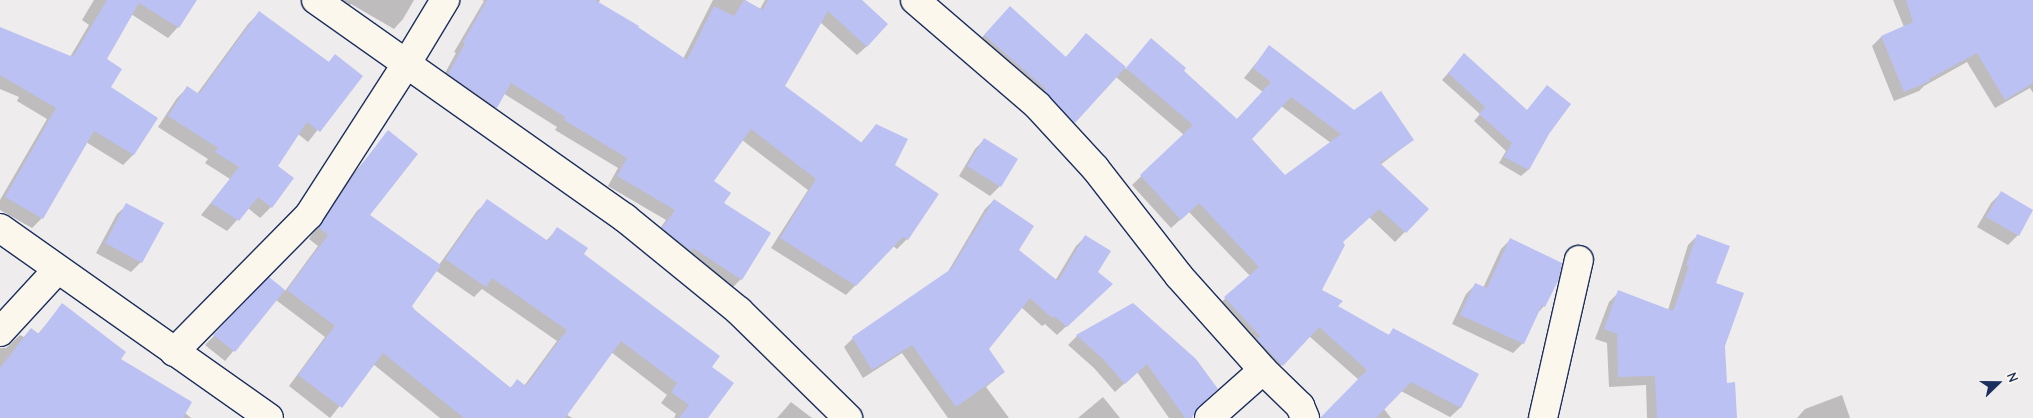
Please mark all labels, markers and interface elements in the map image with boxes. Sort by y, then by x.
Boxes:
north arrow [1973,358,2023,408]
text: N [2003,370,2022,385]

